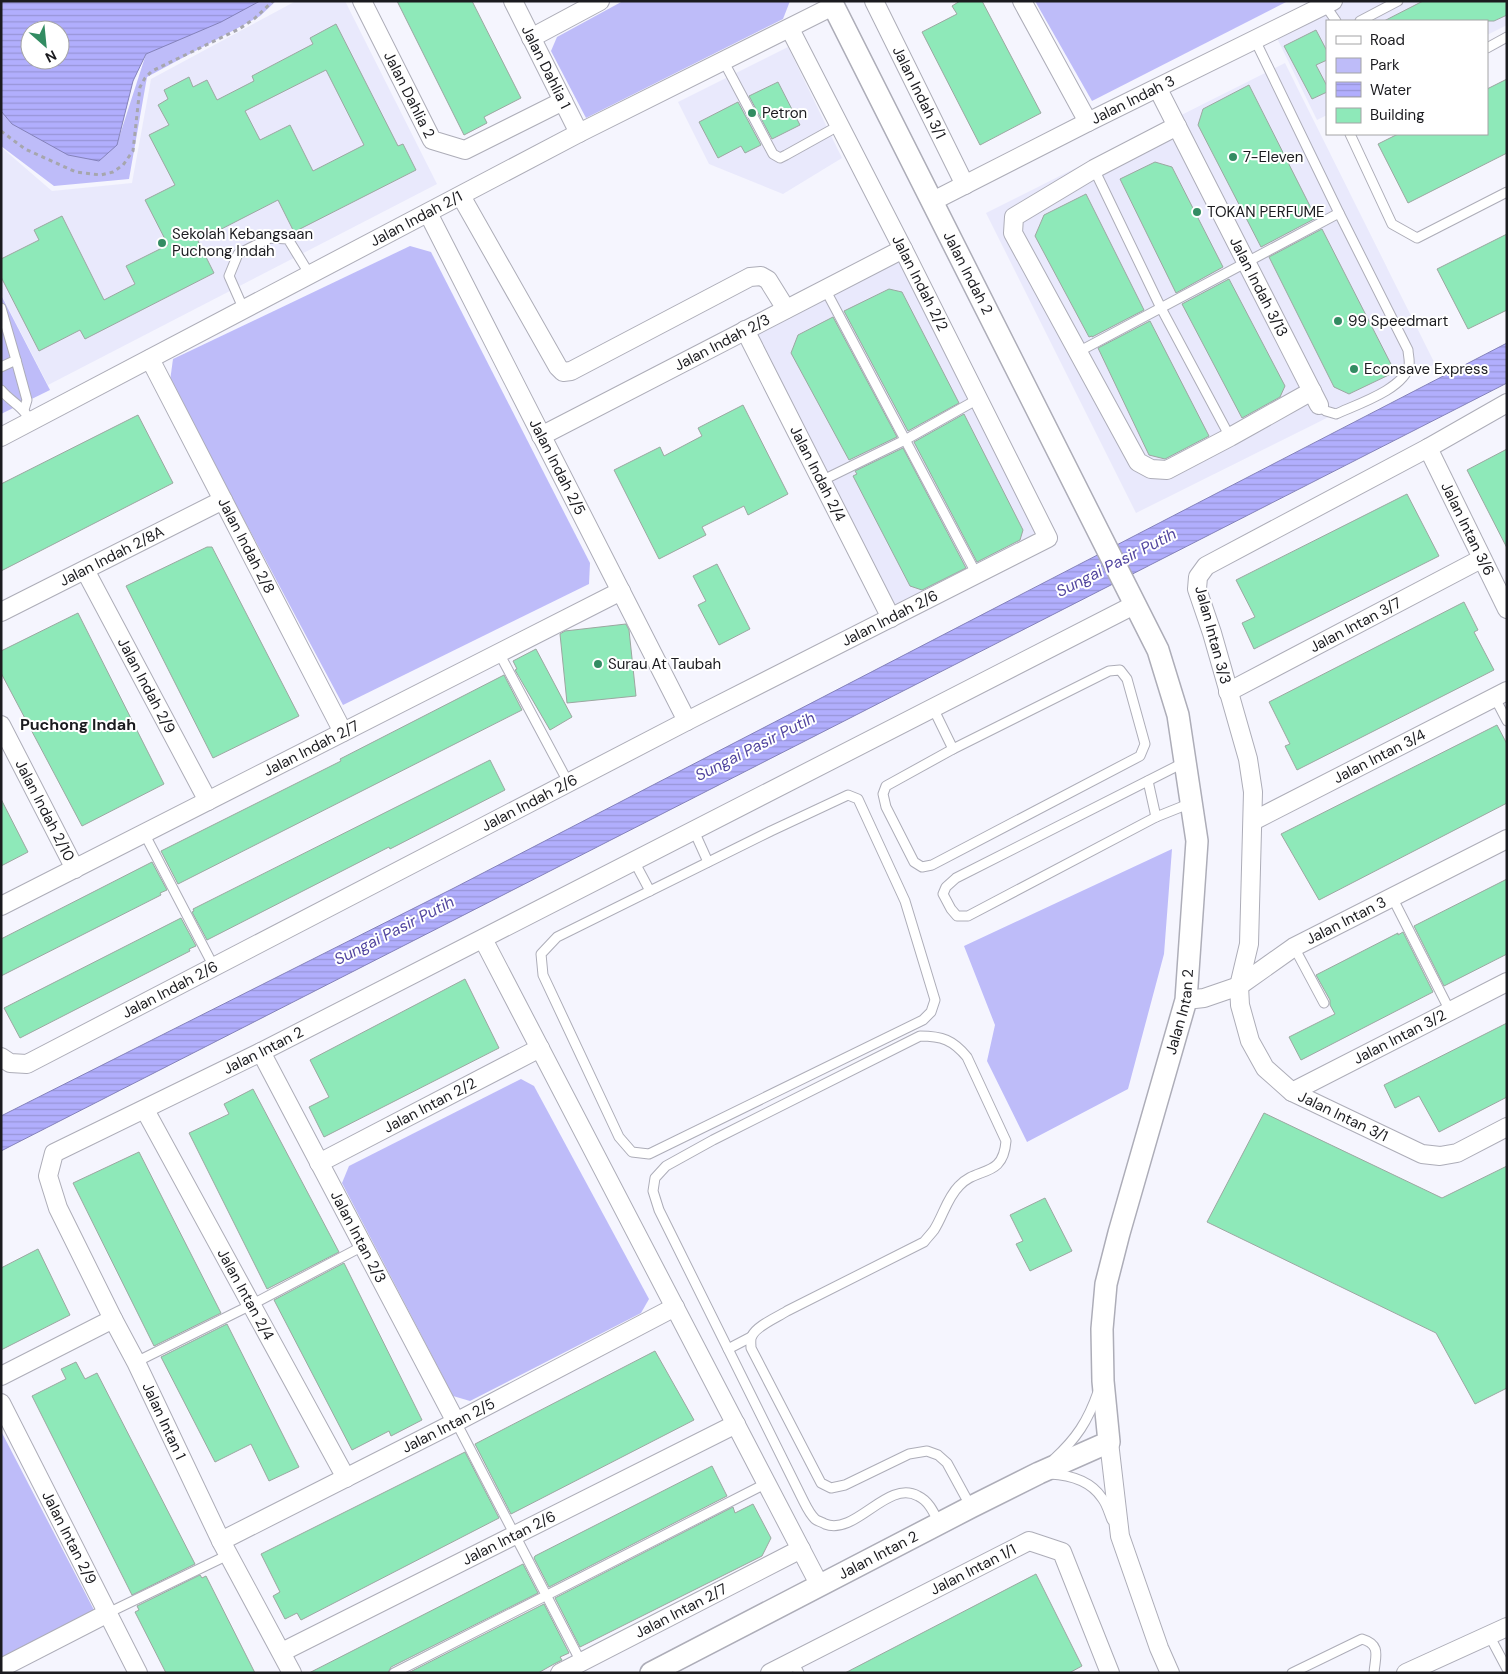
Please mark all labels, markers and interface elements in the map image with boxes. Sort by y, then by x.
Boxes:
north arrow [20,20,70,70]
legend [1326,20,1488,135]
street label: Jalan Dahlia 1 [517,22,575,112]
text: Road [1370,30,1405,50]
street label: Jalan Indah 3/1 [888,43,951,142]
text: N [42,46,60,67]
street label: Jalan Dahlia 2 [379,48,439,142]
text: Park [1370,55,1400,75]
street label: Jalan Indah 3 [1088,71,1178,129]
text: Water [1370,80,1412,100]
place label: Petron [762,103,807,123]
text: Building [1370,105,1425,125]
marker: Petron [746,107,758,119]
place label: 7-Eleven [1243,147,1303,167]
marker: 7-Eleven [1227,151,1239,163]
street label: Jalan Indah 2/1 [367,186,466,251]
place label: TOKAN PERFUME [1207,202,1325,222]
marker: TOKAN PERFUME [1191,206,1203,218]
place label: Sekolah Kebangsaan Puchong Indah [172,224,313,261]
street label: Jalan Indah 2 [938,228,998,318]
street label: Jalan Indah 2/2 [887,232,953,334]
street label: Jalan Indah 3/13 [1225,233,1293,340]
marker: Sekolah Kebangsaan Puchong Indah [156,237,168,249]
street label: Jalan Indah 2/3 [671,309,773,375]
place label: 99 Speedmart [1348,311,1448,331]
marker: 99 Speedmart [1332,315,1344,327]
place label: Econsave Express [1364,359,1488,379]
marker: Econsave Express [1348,363,1360,375]
street label: Jalan Indah 2/5 [525,415,590,518]
street label: Jalan Indah 2/4 [785,422,850,525]
street label: Jalan Intan 3/6 [1436,479,1499,579]
street label: Jalan Indah 2/8 [213,494,280,597]
street label: Jalan Indah 2/8A [56,521,168,591]
water label: Sungai Pasir Putih [1053,523,1180,602]
street label: Jalan Intan 3/3 [1190,584,1236,686]
street label: Jalan Indah 2/6 [838,585,941,651]
street label: Jalan Intan 3/7 [1306,593,1405,657]
street label: Jalan Indah 2/9 [113,634,180,737]
place label: Surau At Taubah [608,654,721,674]
marker: Surau At Taubah [592,658,604,670]
water label: Sungai Pasir Putih [692,707,819,786]
district label: Puchong Indah [20,714,136,735]
street label: Jalan Indah 2/7 [260,716,362,781]
street label: Jalan Intan 3/4 [1330,724,1429,788]
street label: Jalan Indah 2/10 [10,756,79,865]
street label: Jalan Indah 2/6 [478,770,581,836]
water label: Sungai Pasir Putih [331,891,458,970]
street label: Jalan Intan 3 [1303,892,1390,949]
street label: Jalan Indah 2/6 [118,956,222,1023]
street label: Jalan Intan 2 [1161,968,1198,1057]
street label: Jalan Intan 3/2 [1350,1005,1449,1069]
street label: Jalan Intan 2 [220,1022,307,1079]
street label: Jalan Intan 2/2 [380,1073,480,1138]
street label: Jalan Intan 3/1 [1295,1086,1391,1146]
street label: Jalan Intan 2/3 [326,1187,391,1286]
street label: Jalan Intan 2/4 [213,1245,279,1344]
street label: Jalan Intan 1 [137,1379,191,1463]
street label: Jalan Intan 2/5 [399,1393,498,1458]
street label: Jalan Intan 2/9 [37,1488,101,1588]
street label: Jalan Intan 2/6 [459,1506,559,1570]
street label: Jalan Intan 2 [835,1526,922,1584]
street label: Jalan Intan 1/1 [927,1539,1020,1600]
street label: Jalan Intan 2/7 [631,1579,731,1643]

